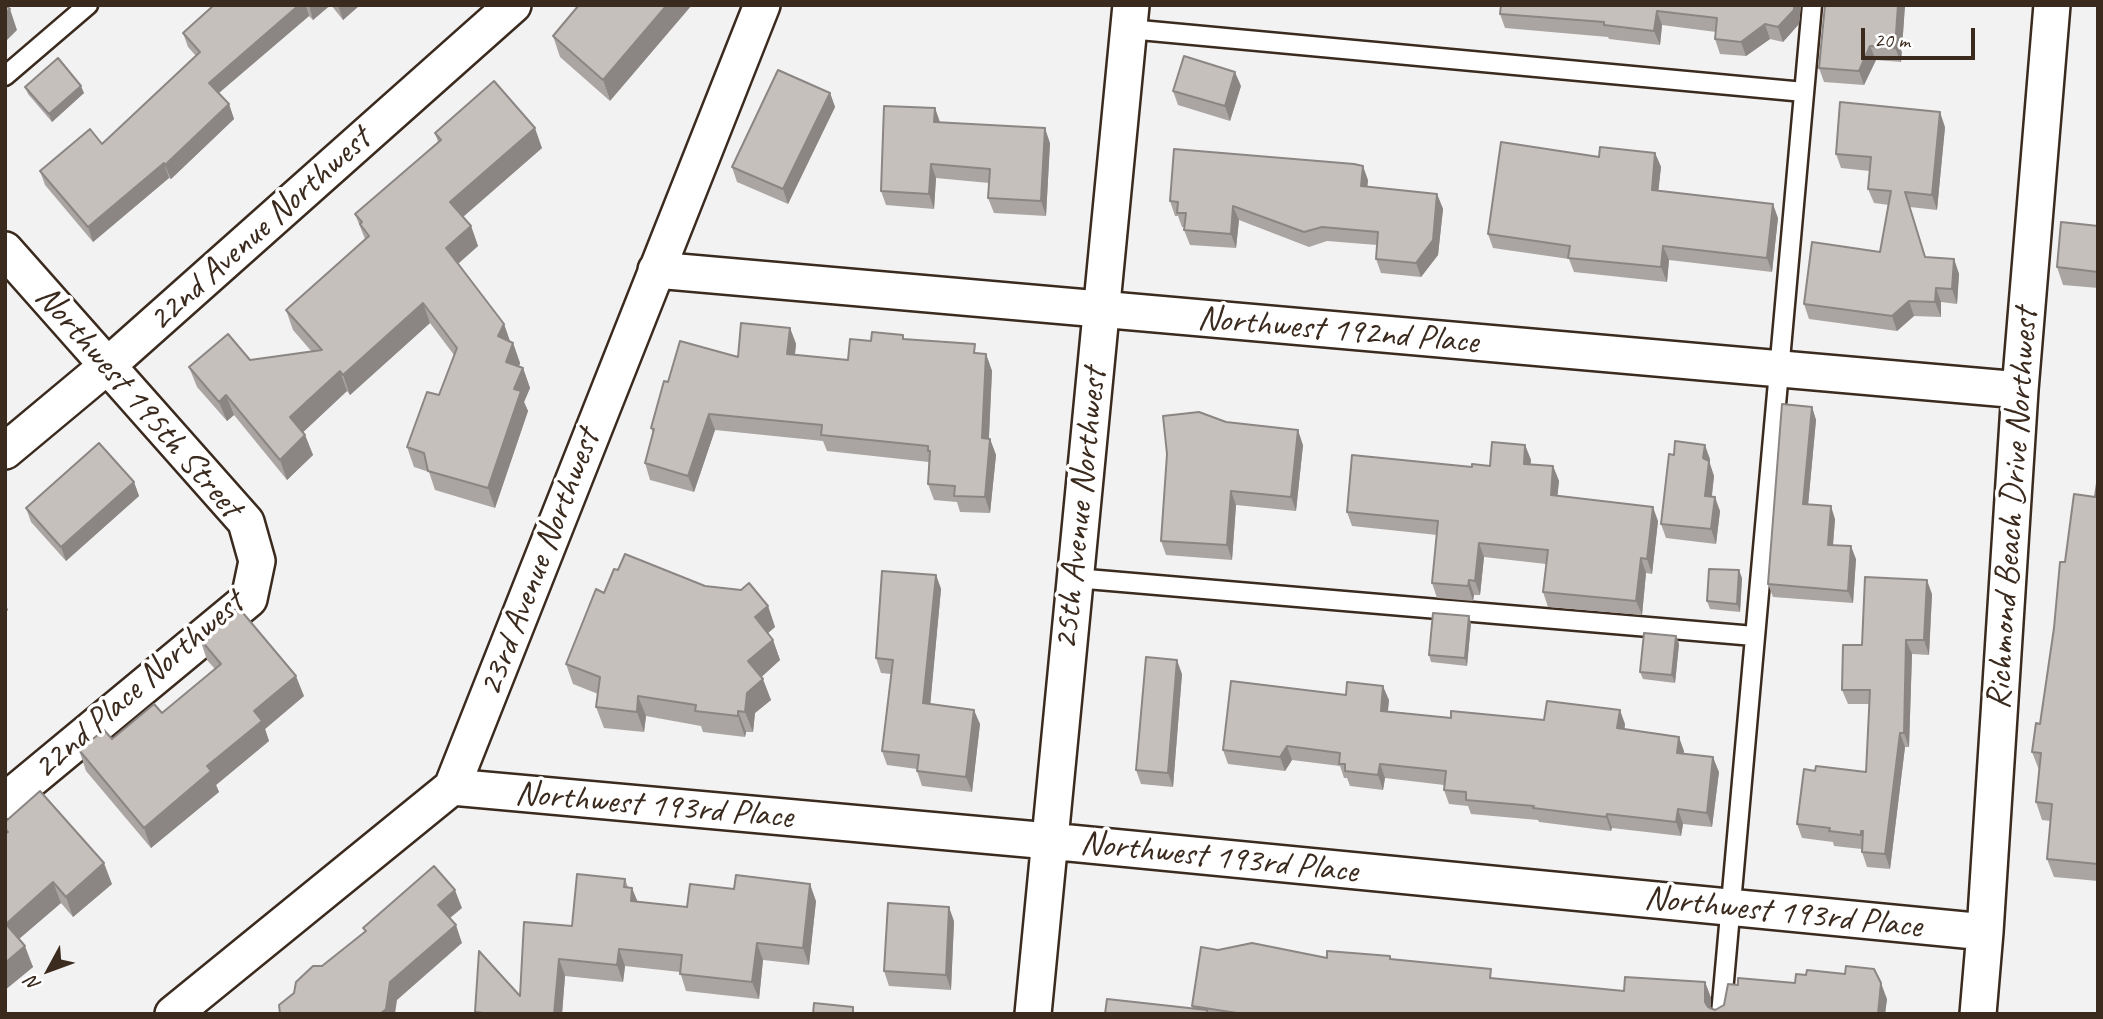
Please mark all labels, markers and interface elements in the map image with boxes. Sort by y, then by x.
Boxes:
scale bar [1865,14,1979,58]
text: 20 m [1874,27,1910,53]
street label: 22nd Avenue Northwest [140,119,380,341]
street label: Northwest 195th Street [26,277,250,527]
street label: Northwest 192nd Place [1196,298,1480,364]
street label: Richmond Beach Drive Northwest [1978,307,2048,711]
street label: 25th Avenue Northwest [1045,366,1117,652]
street label: 23rd Avenue Northwest [470,424,610,702]
street label: 22nd Place Northwest [25,583,253,789]
street label: Northwest 193rd Place [514,773,794,839]
street label: Northwest 193rd Place [1078,823,1360,893]
street label: Northwest 193rd Place [1642,878,1924,948]
north arrow [14,935,84,1005]
text: N [20,971,46,996]

